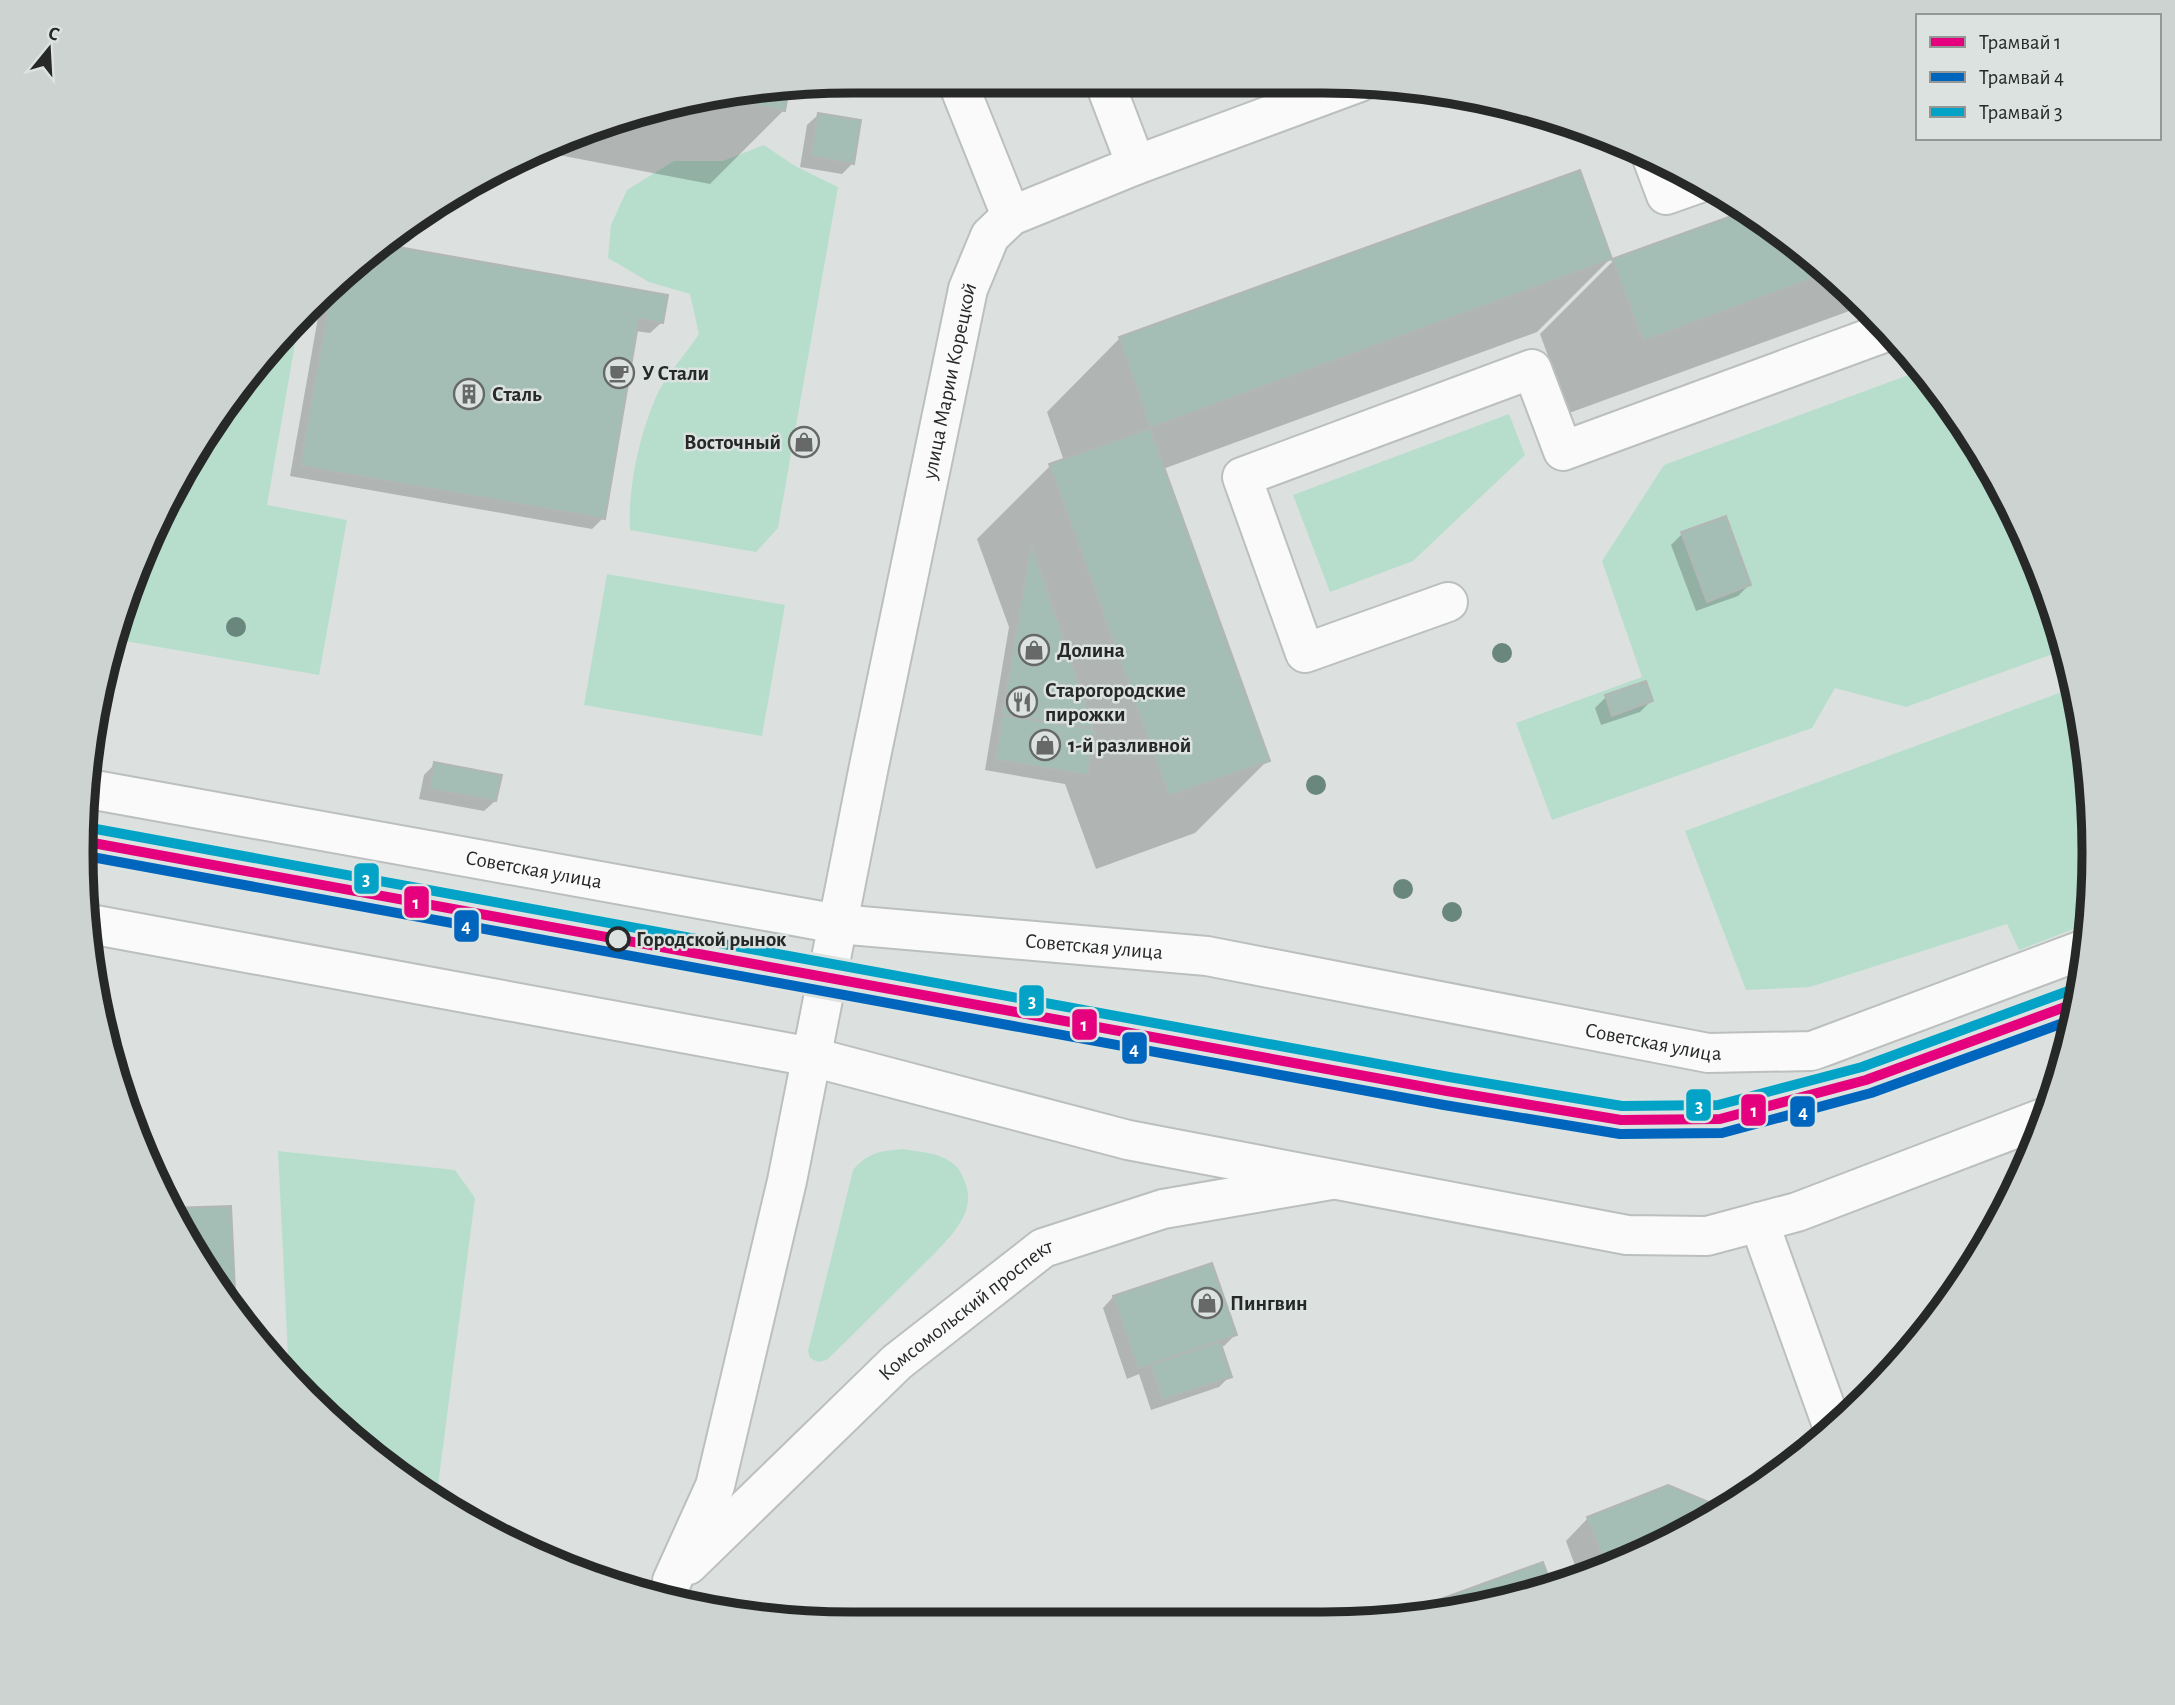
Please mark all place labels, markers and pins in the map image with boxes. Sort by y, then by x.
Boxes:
cafe icon: У Стали [602,356,636,390]
place label: У Стали [642,363,709,384]
building icon: Сталь [452,377,486,411]
place label: Сталь [492,384,542,405]
shop icon: Восточный [787,425,821,459]
place label: Восточный [684,432,781,453]
shop icon: Долина [1017,633,1051,667]
place label: Долина [1057,640,1125,661]
place label: Старогородские пирожки [1045,680,1186,725]
restaurant icon: Старогородские пирожки [1005,685,1039,719]
shop icon: 1-й разливной [1028,728,1062,762]
place label: 1-й разливной [1068,735,1191,756]
marker: Городской рынок [606,927,630,951]
place label: Городской рынок [636,929,787,950]
shop icon: Пингвин [1190,1286,1224,1320]
place label: Пингвин [1230,1293,1308,1314]

